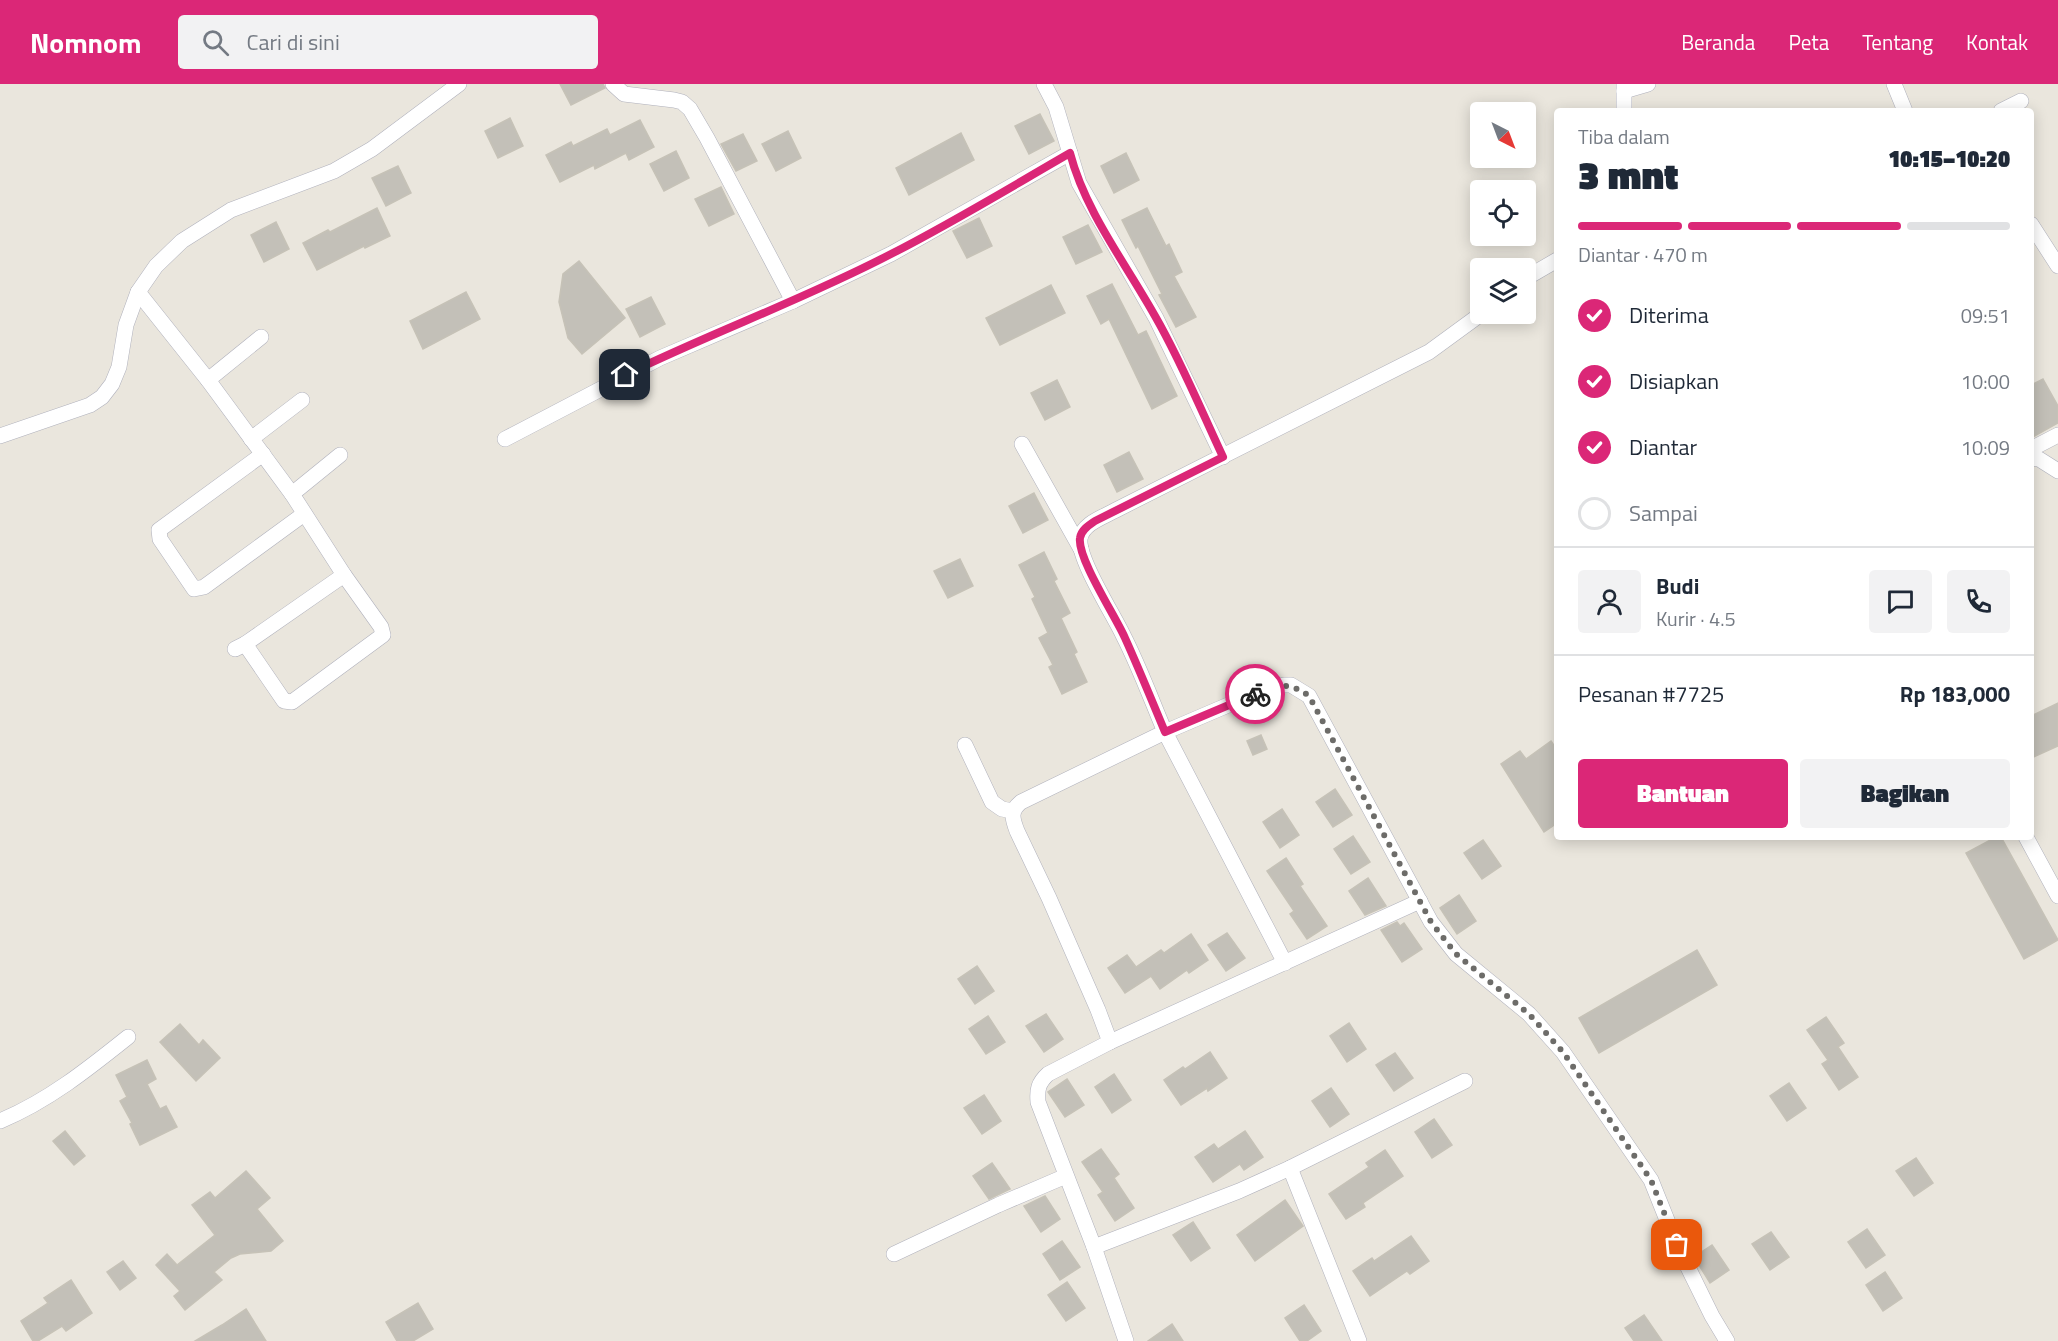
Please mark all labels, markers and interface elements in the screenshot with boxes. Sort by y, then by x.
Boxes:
search box [178,15,598,69]
text: Nomnom [30,21,142,64]
text: Cari di sini [247,25,340,59]
icon: search [199,26,232,59]
text: Beranda [1681,26,1755,58]
text: Peta [1788,26,1829,58]
text: Tentang [1862,26,1933,58]
text: Kontak [1966,26,2028,58]
north arrow [1470,102,1536,168]
map controls [1470,102,1536,324]
text: Tiba dalam [1578,121,1670,152]
text: 10:15–10:20 [1888,142,2010,176]
text: 3 mnt [1578,145,1678,204]
button: locate [1470,180,1536,246]
text: Diantar · 470 m [1578,239,1708,270]
button: layers [1470,258,1536,324]
text: Diterima [1629,298,1709,332]
icon: check [1578,299,1611,332]
text: 09:51 [1961,300,2010,331]
pin [599,349,650,400]
icon: home [608,358,641,391]
text: Disiapkan [1629,364,1719,398]
icon: check [1578,365,1611,398]
text: 10:00 [1961,366,2010,397]
text: Diantar [1629,430,1697,464]
icon: check [1578,431,1611,464]
text: 10:09 [1961,432,2010,463]
text: Sampai [1629,496,1698,530]
text: Budi [1656,569,1699,603]
button: person [1578,570,1641,633]
button: chat [1869,570,1932,633]
button: phone [1947,570,2010,633]
text: Kurir · 4.5 [1656,603,1736,634]
courier [1225,664,1285,724]
text: Pesanan #7725 [1578,677,1724,711]
text: Rp 183,000 [1900,677,2010,711]
icon: bike [1239,678,1272,711]
button: Bantuan [1578,759,1788,828]
button: Bagikan [1800,759,2010,828]
pin [1651,1219,1702,1270]
icon: bag [1660,1228,1693,1261]

